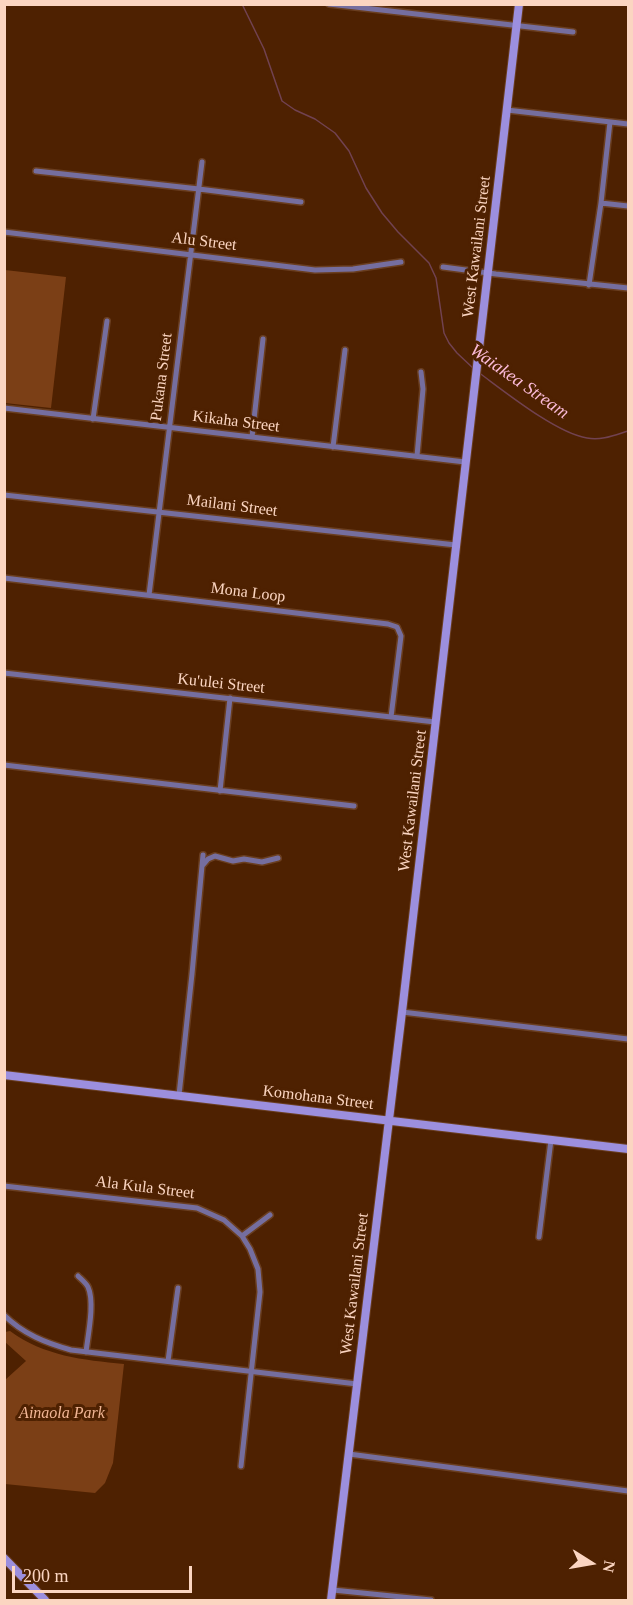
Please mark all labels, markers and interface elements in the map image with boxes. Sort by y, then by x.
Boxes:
street label: West Kawailani Street [459,175,495,319]
street label: Alu Street [170,228,238,256]
street label: Pukana Street [147,332,177,422]
water label: Waiakea Stream [465,340,573,424]
street label: Kikaha Street [191,407,281,437]
street label: Mailani Street [186,491,278,521]
street label: Mona Loop [210,579,286,607]
street label: Ku'ulei Street [176,670,266,698]
street label: West Kawailani Street [395,729,431,873]
street label: Komohana Street [261,1082,375,1114]
street label: Ala Kula Street [94,1172,196,1204]
street label: West Kawailani Street [337,1212,373,1356]
park label: Ainaola Park [19,1404,105,1424]
north arrow [561,1533,621,1593]
scale bar [15,1554,195,1592]
text: N [600,1559,619,1574]
text: 200 m [23,1566,69,1586]

